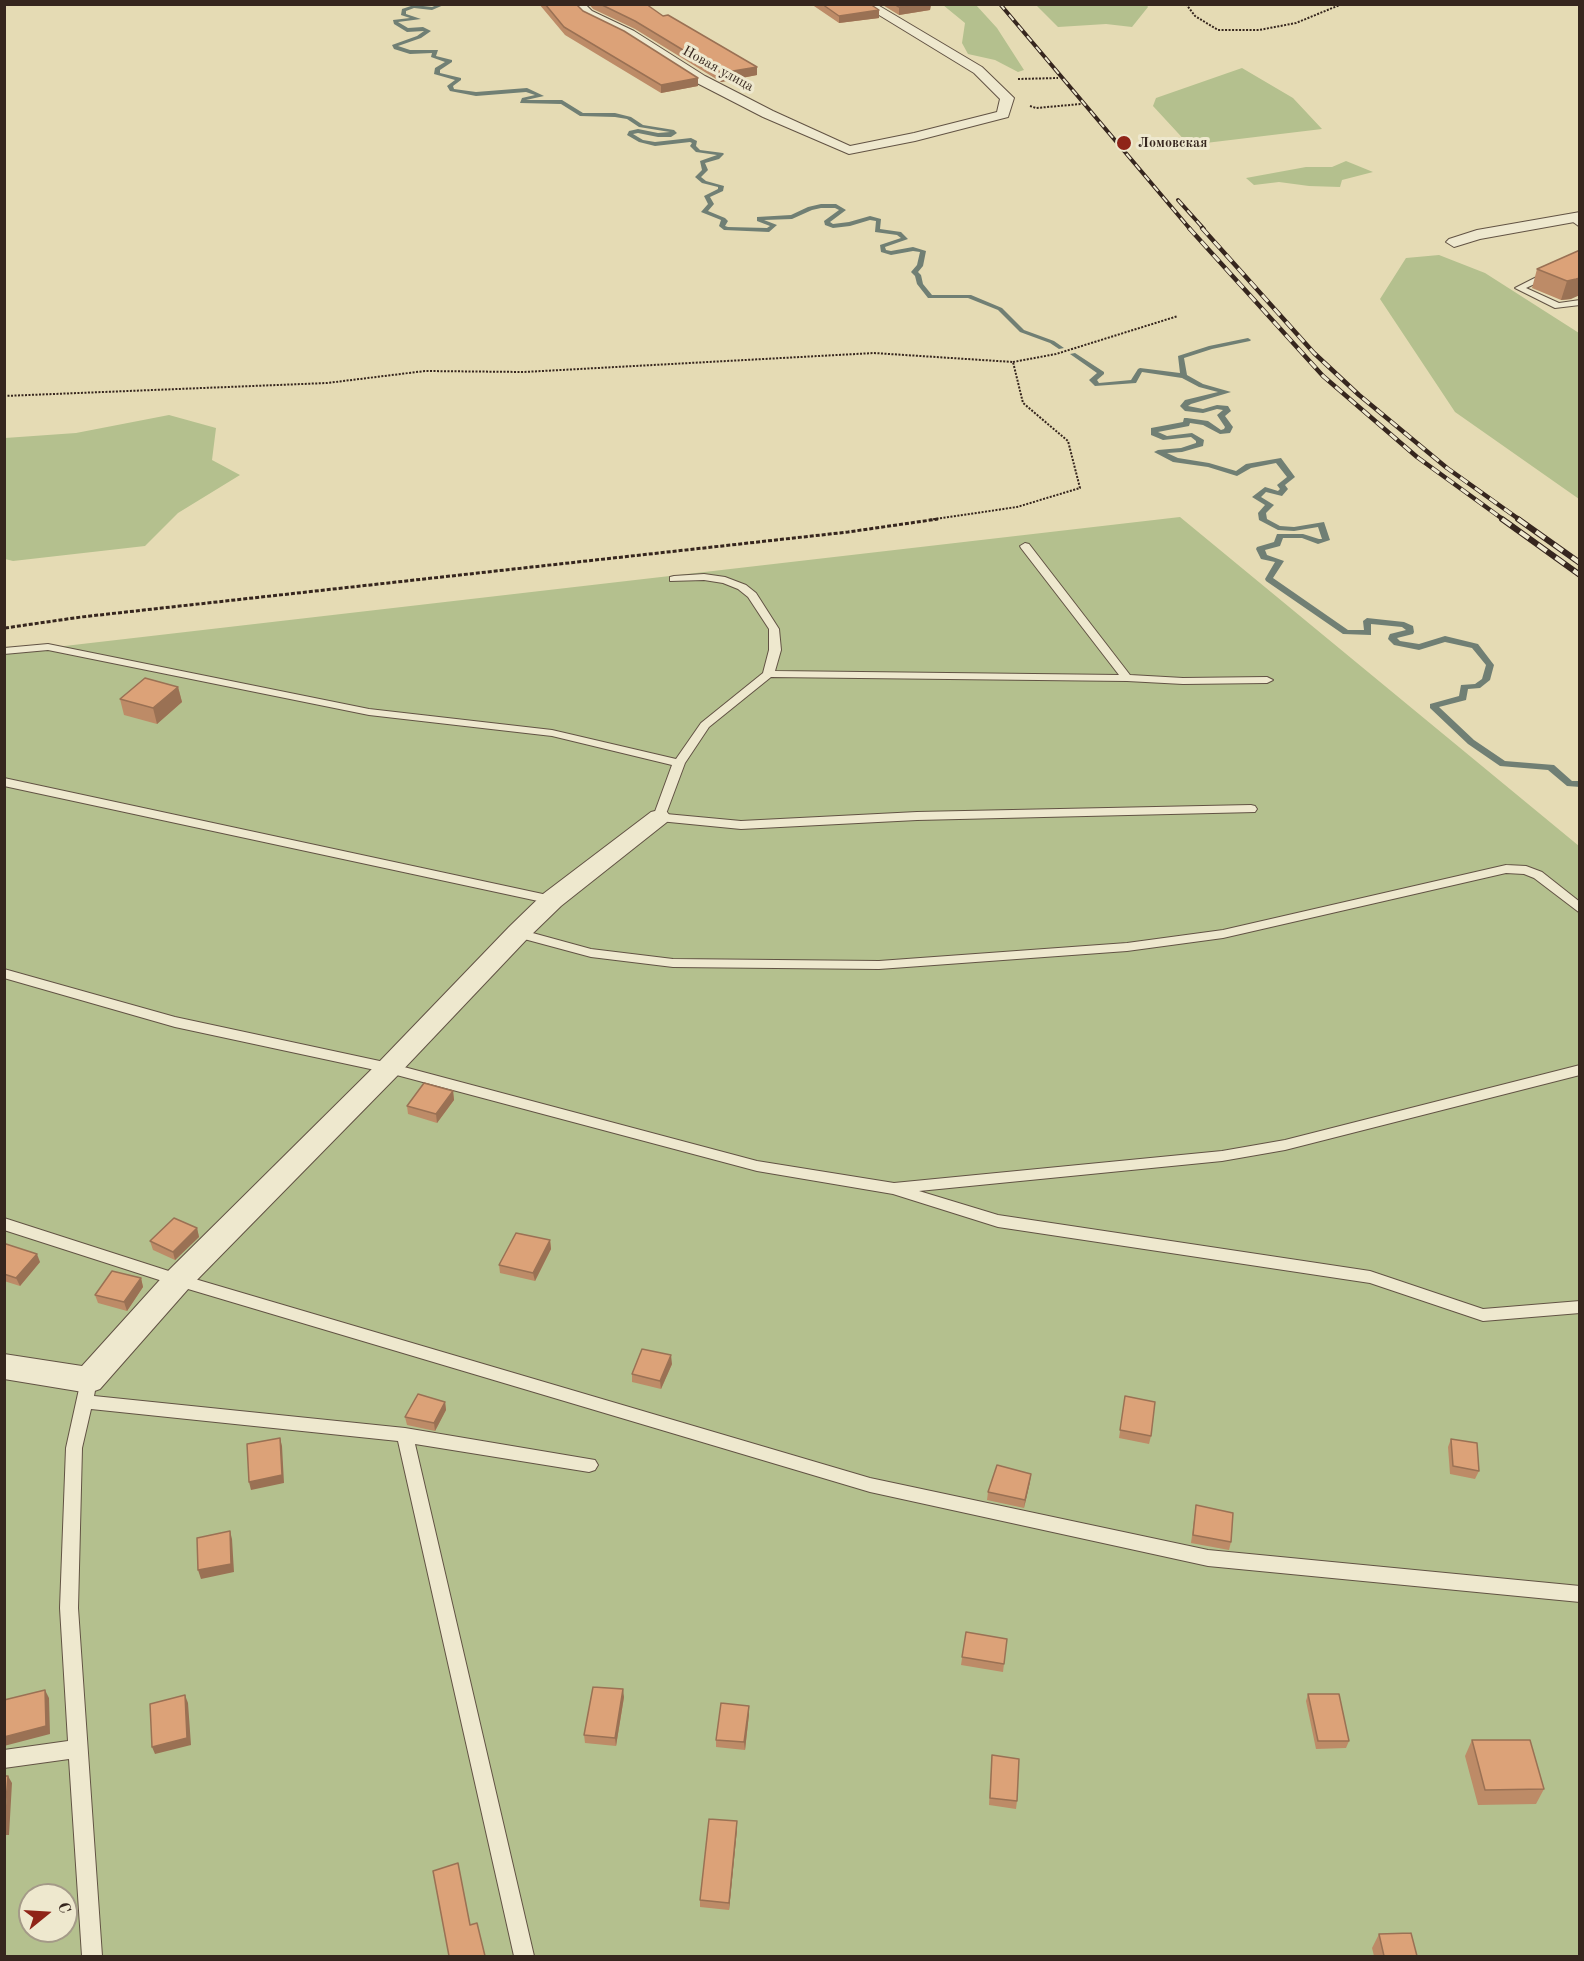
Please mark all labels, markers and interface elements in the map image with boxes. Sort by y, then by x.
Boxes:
street label: Новая улица [680,43,756,95]
marker: Ломовская [1115,134,1133,152]
place label: Ломовская [1138,135,1207,151]
north arrow [18,1883,78,1943]
text: С [54,1901,72,1916]

